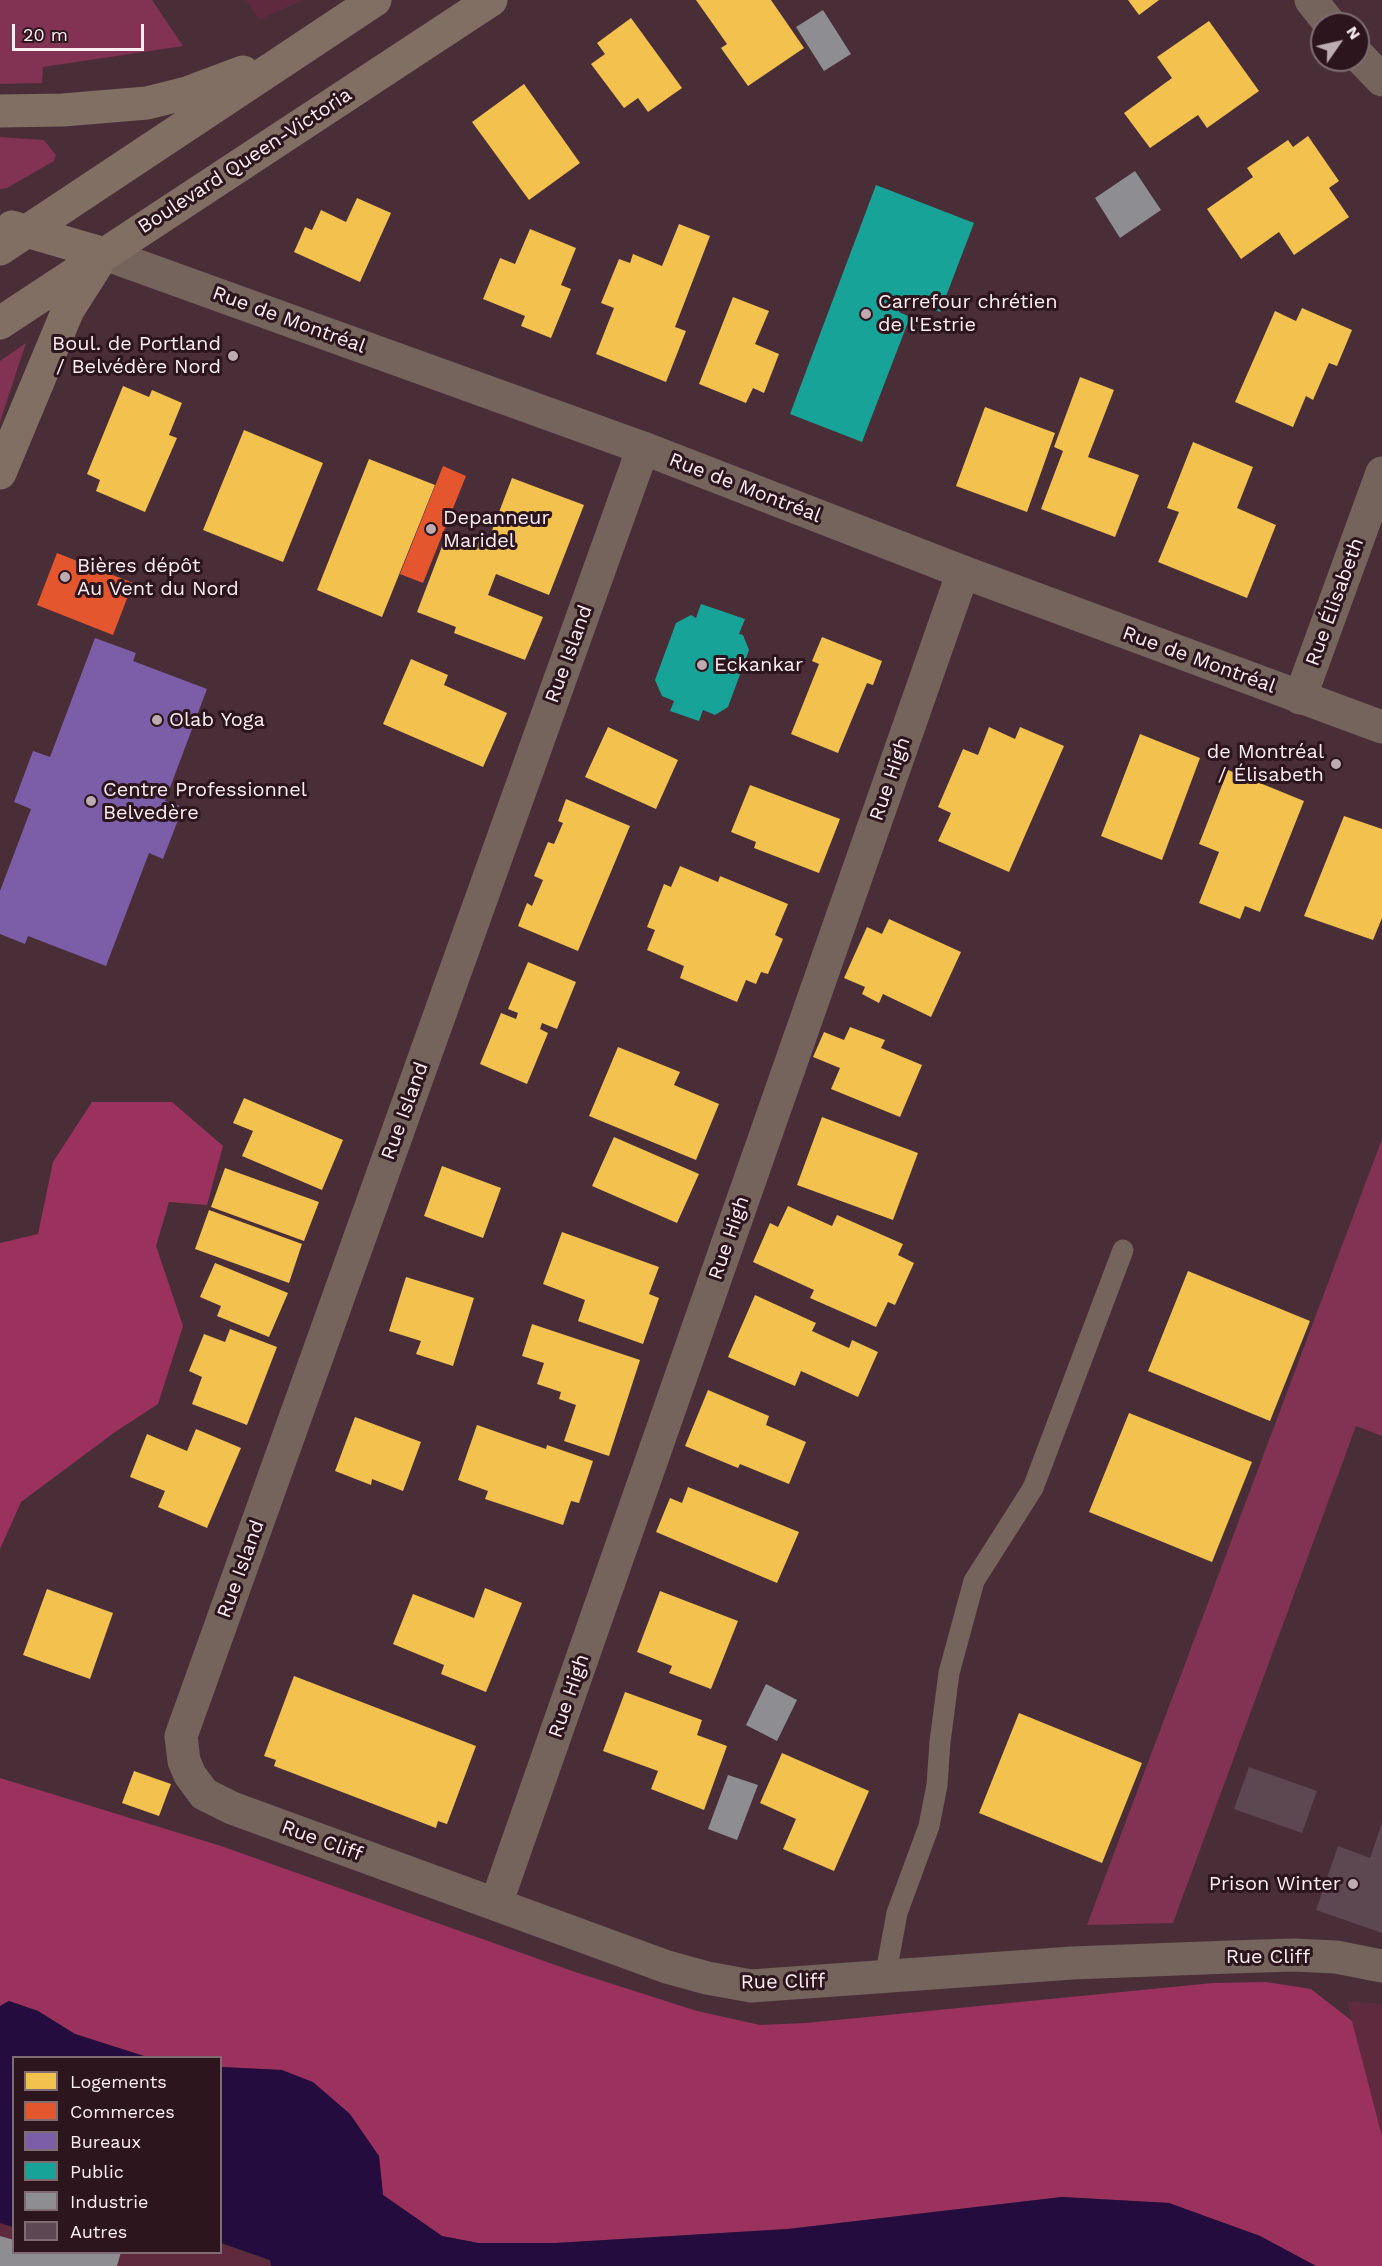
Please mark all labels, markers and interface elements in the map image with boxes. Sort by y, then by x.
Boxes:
scale bar [15,12,147,50]
north arrow [1310,12,1370,72]
text: N [1342,23,1365,43]
text: 20 m [23,24,68,45]
street label: Boulevard Queen-Victoria [134,83,356,239]
street label: Rue de Montréal [209,281,369,359]
place label: Carrefour chrétien de l'Estrie [878,290,1058,337]
marker: Carrefour chrétien de l'Estrie [859,307,873,321]
place label: Boul. de Portland / Belvédère Nord [52,332,221,379]
marker: Boul. de Portland / Belvédère Nord [226,349,240,363]
street label: Rue de Montréal [666,448,824,528]
place label: Depanneur Maridel [443,506,550,553]
marker: Depanneur Maridel [424,522,438,536]
street label: Rue Élisabeth [1301,535,1369,669]
place label: Bières dépôt Au Vent du Nord [77,554,239,601]
marker: Bières dépôt Au Vent du Nord [58,570,72,584]
street label: Rue Island [540,602,598,706]
street label: Rue de Montréal [1119,621,1279,699]
place label: Eckankar [714,653,803,677]
marker: Eckankar [695,658,709,672]
place label: Olab Yoga [169,708,265,732]
marker: Olab Yoga [150,713,164,727]
street label: Rue High [865,734,915,824]
place label: de Montréal / Élisabeth [1207,740,1324,787]
marker: de Montréal / Élisabeth [1329,757,1343,771]
place label: Centre Professionnel Belvedère [103,778,307,825]
marker: Centre Professionnel Belvedère [84,794,98,808]
street label: Rue Island [376,1059,434,1163]
street label: Rue High [704,1193,754,1283]
street label: Rue Island [212,1517,270,1621]
street label: Rue High [544,1651,594,1741]
street label: Rue Cliff [278,1815,366,1867]
place label: Prison Winter [1209,1872,1341,1896]
marker: Prison Winter [1346,1877,1360,1891]
street label: Rue Cliff [1226,1945,1310,1969]
street label: Rue Cliff [740,1969,826,1995]
legend [12,2056,222,2254]
text: Logements [70,2071,167,2092]
text: Commerces [70,2101,175,2122]
text: Bureaux [70,2131,141,2152]
text: Public [70,2161,124,2182]
text: Industrie [70,2191,148,2212]
text: Autres [70,2221,127,2242]

